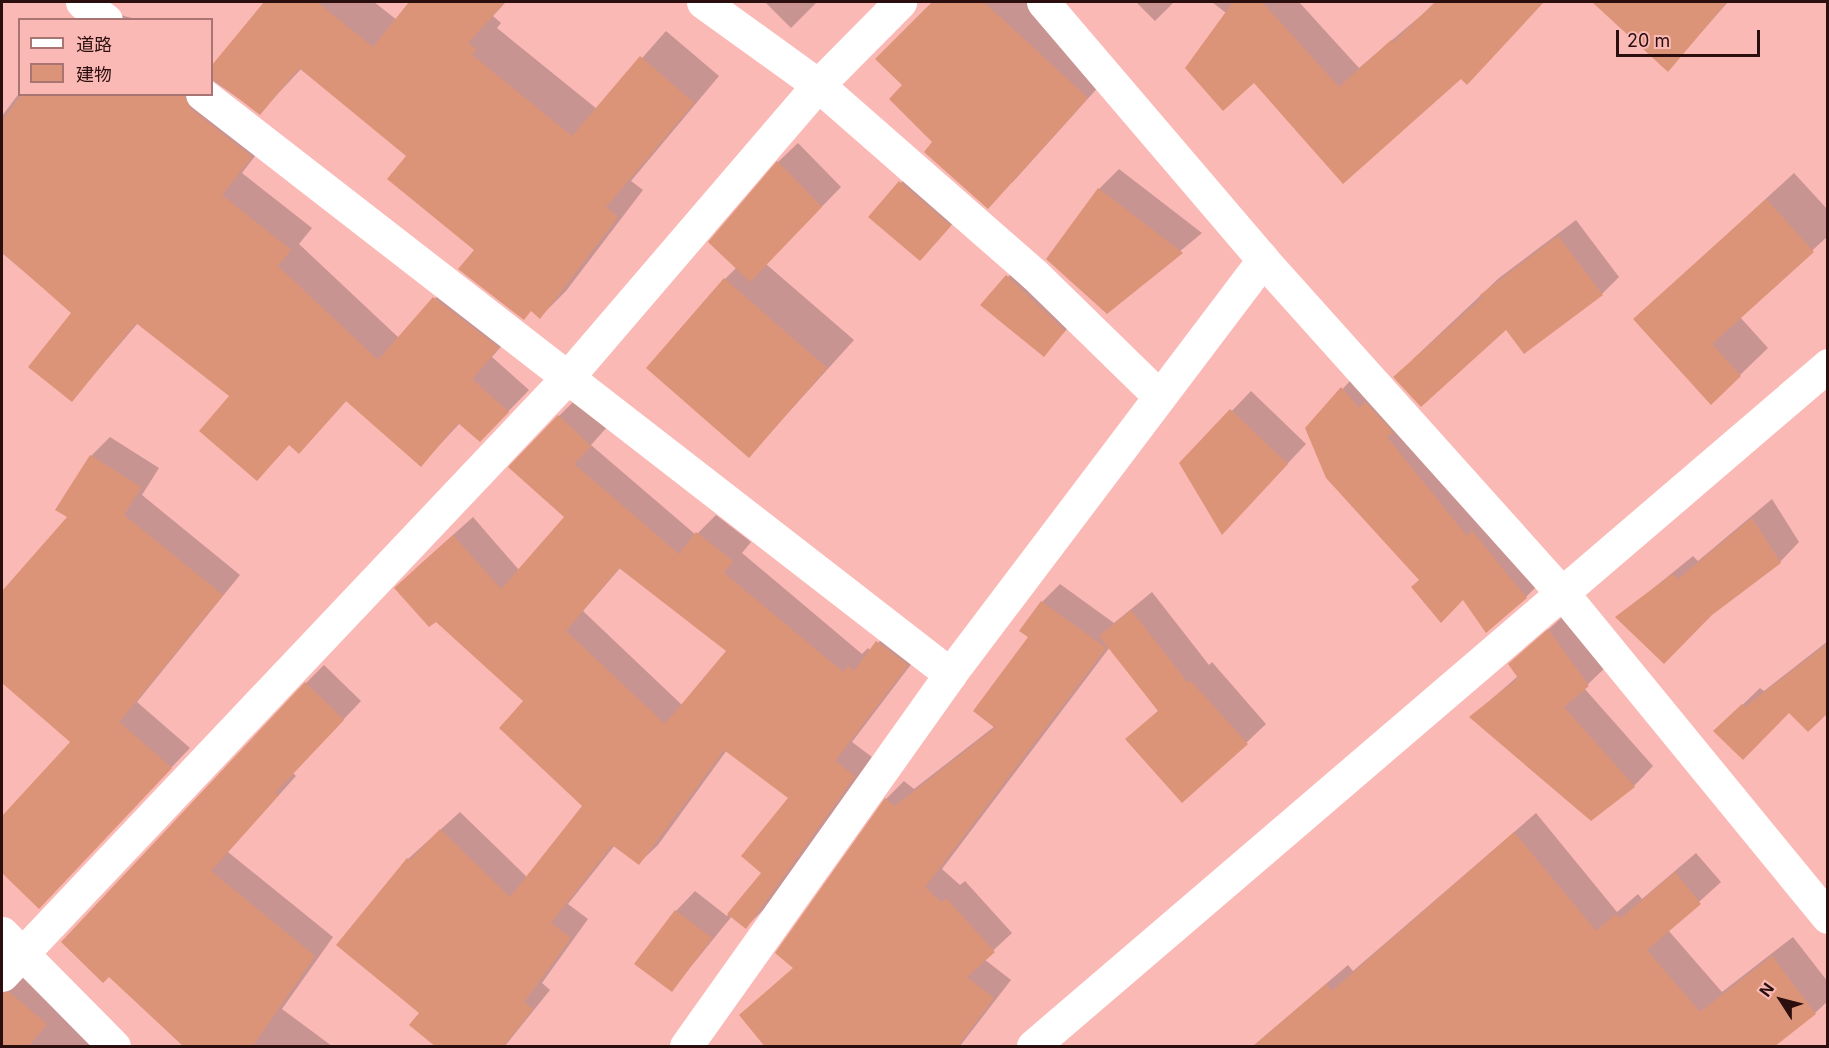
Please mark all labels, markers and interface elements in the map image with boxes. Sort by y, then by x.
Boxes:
legend [18,18,213,96]
scale bar [1619,18,1763,56]
text: 20 m [1627,30,1670,51]
text: 道路 [76,34,112,55]
text: 建物 [76,64,112,85]
north arrow [1751,970,1811,1030]
text: N [1755,979,1778,1000]

